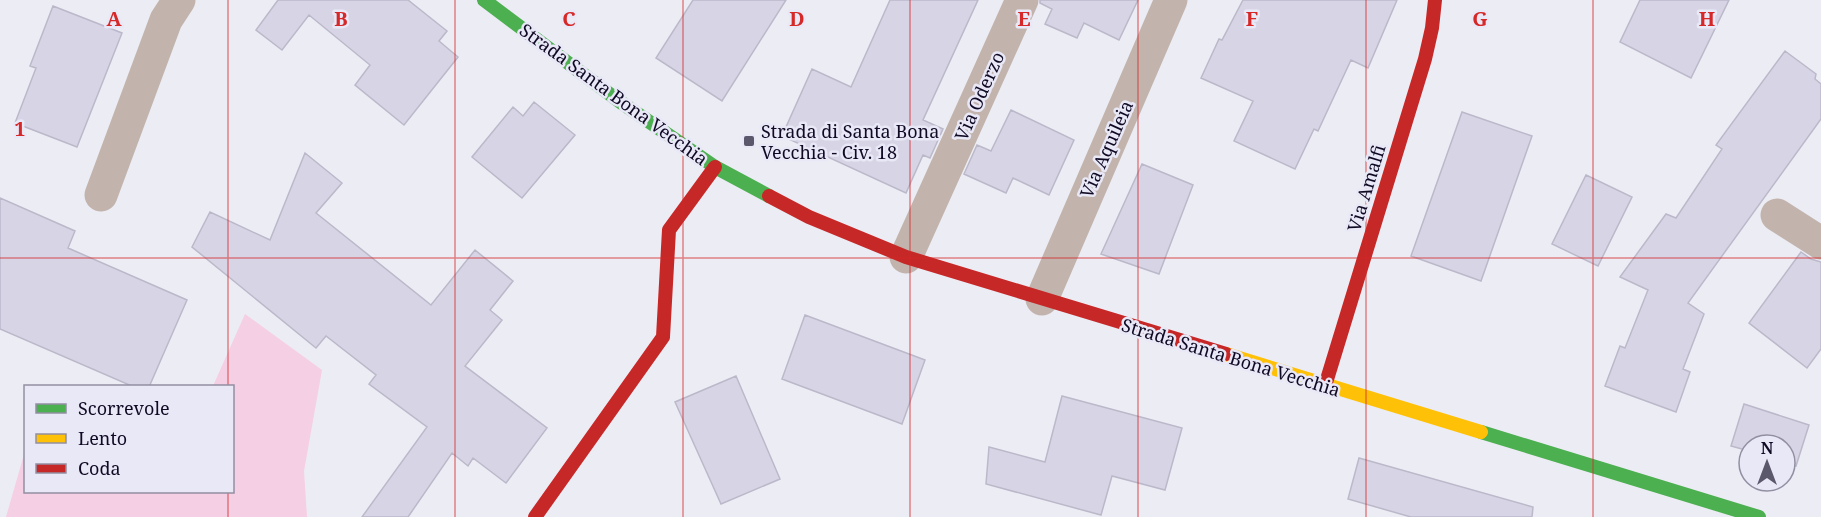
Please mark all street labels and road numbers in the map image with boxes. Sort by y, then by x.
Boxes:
street label: Strada Santa Bona Vecchia [515,18,713,170]
street label: Via Oderzo [949,48,1009,144]
street label: Via Aquileia [1074,96,1138,202]
street label: Via Amalfi [1341,141,1391,235]
street label: Strada Santa Bona Vecchia [1119,312,1343,402]

